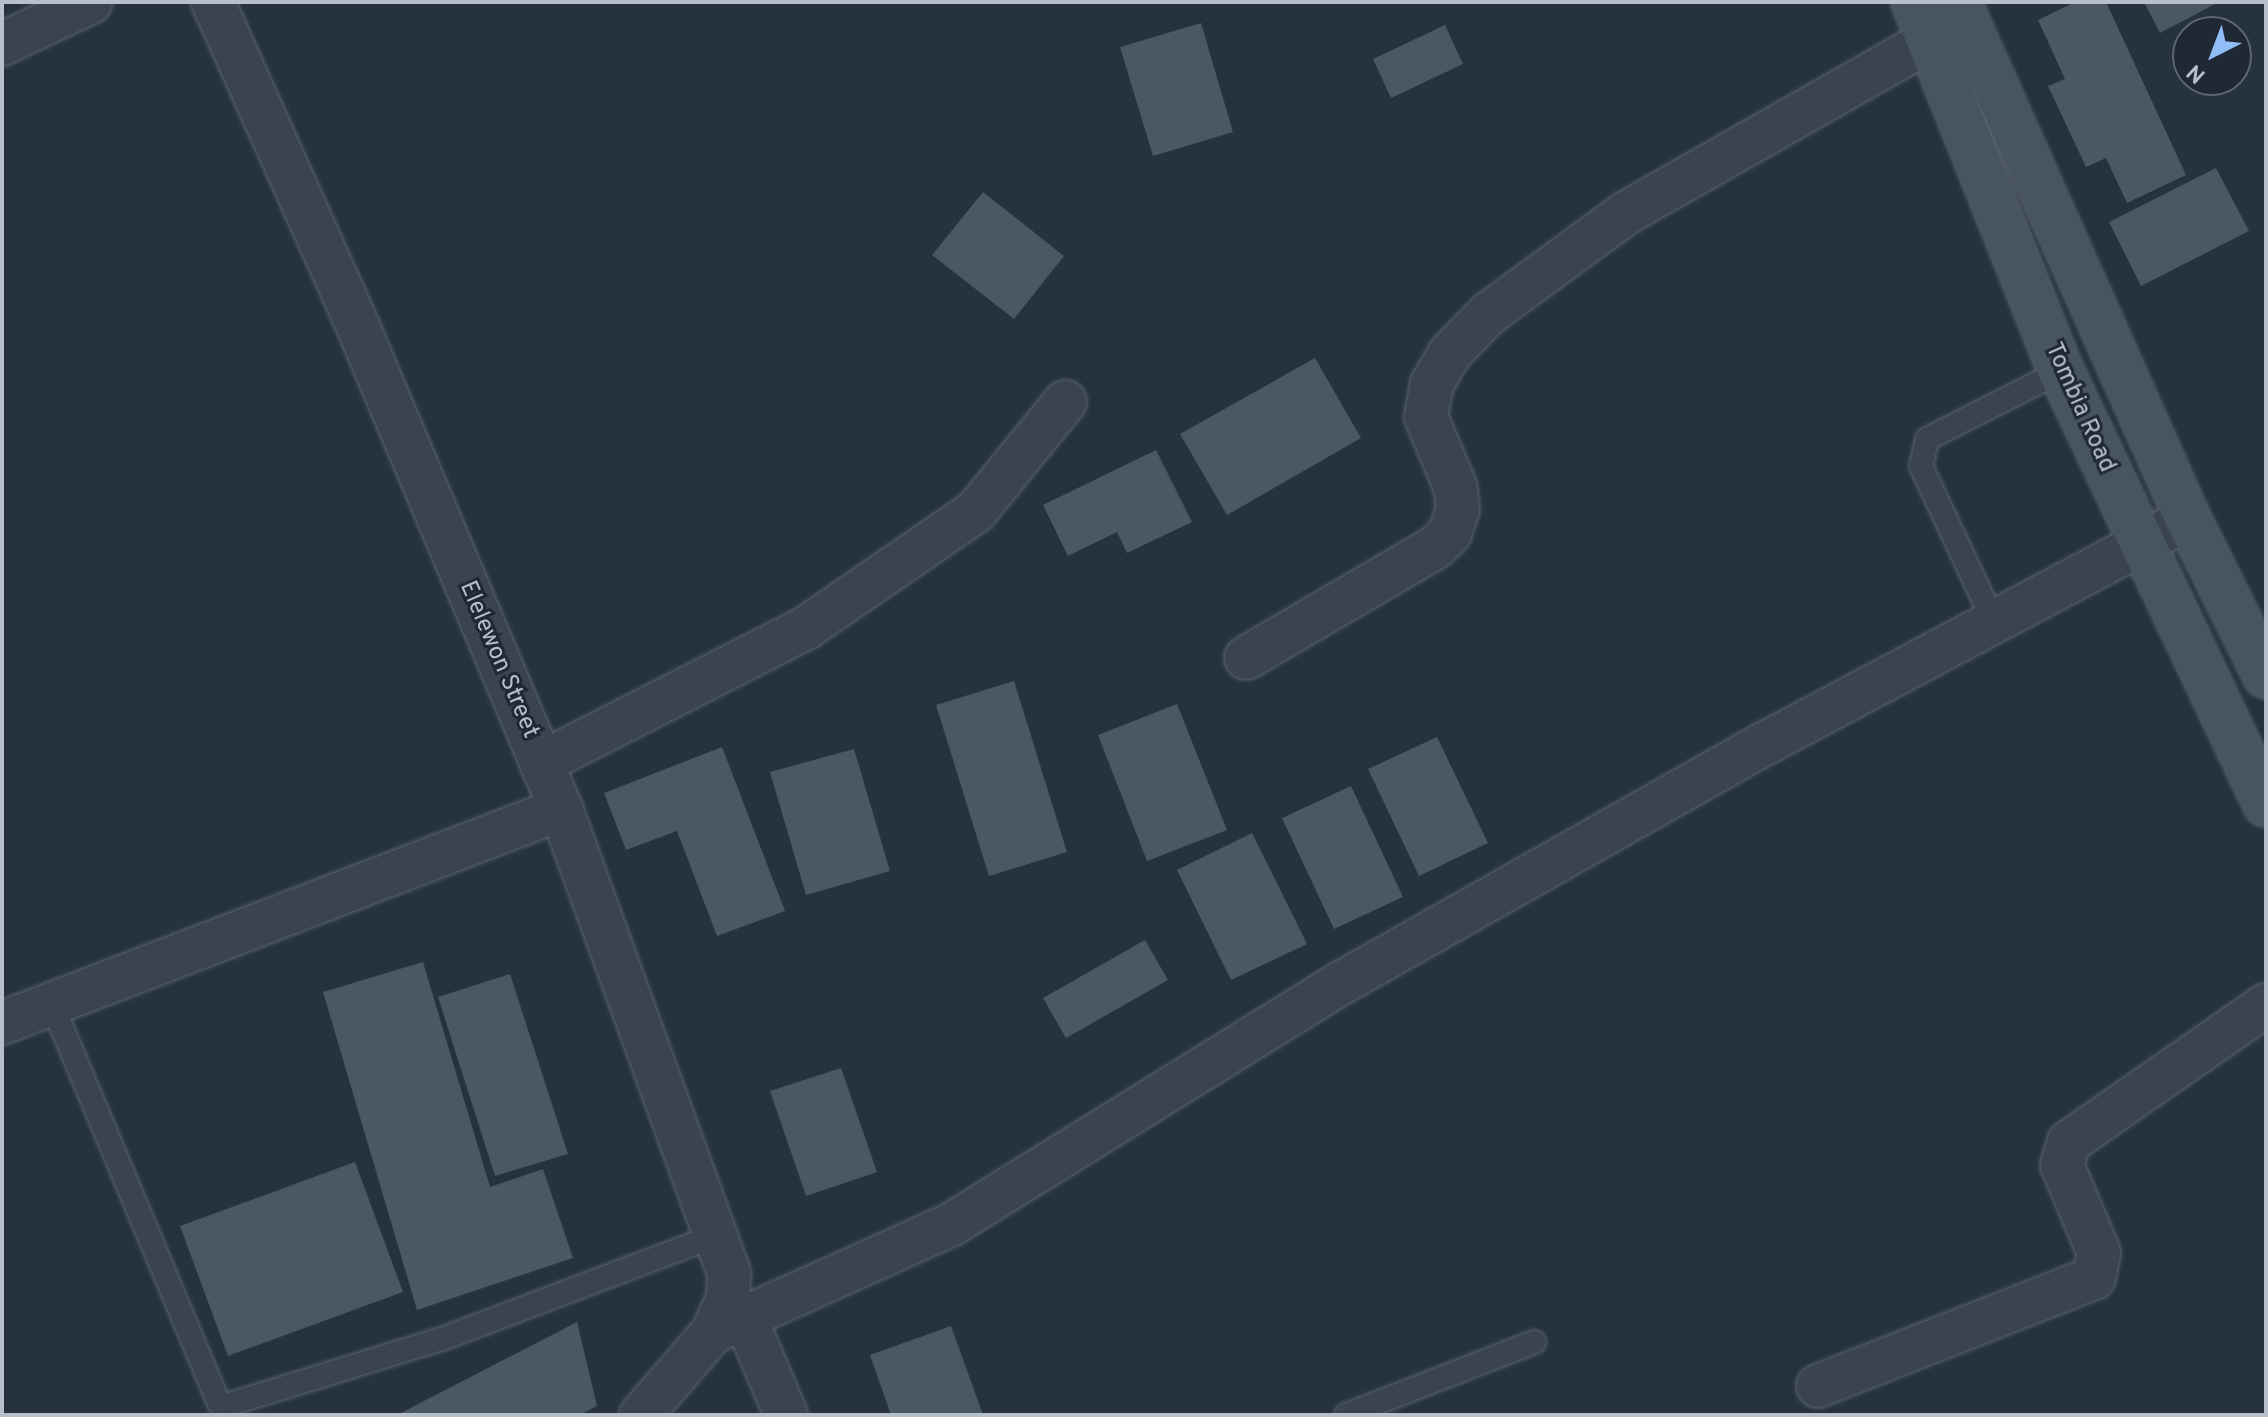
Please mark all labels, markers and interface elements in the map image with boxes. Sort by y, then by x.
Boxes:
north arrow [2172,16,2252,96]
text: N [2182,57,2212,88]
street label: Tombia Road [2038,339,2120,477]
street label: Elelewon Street [452,577,544,743]

